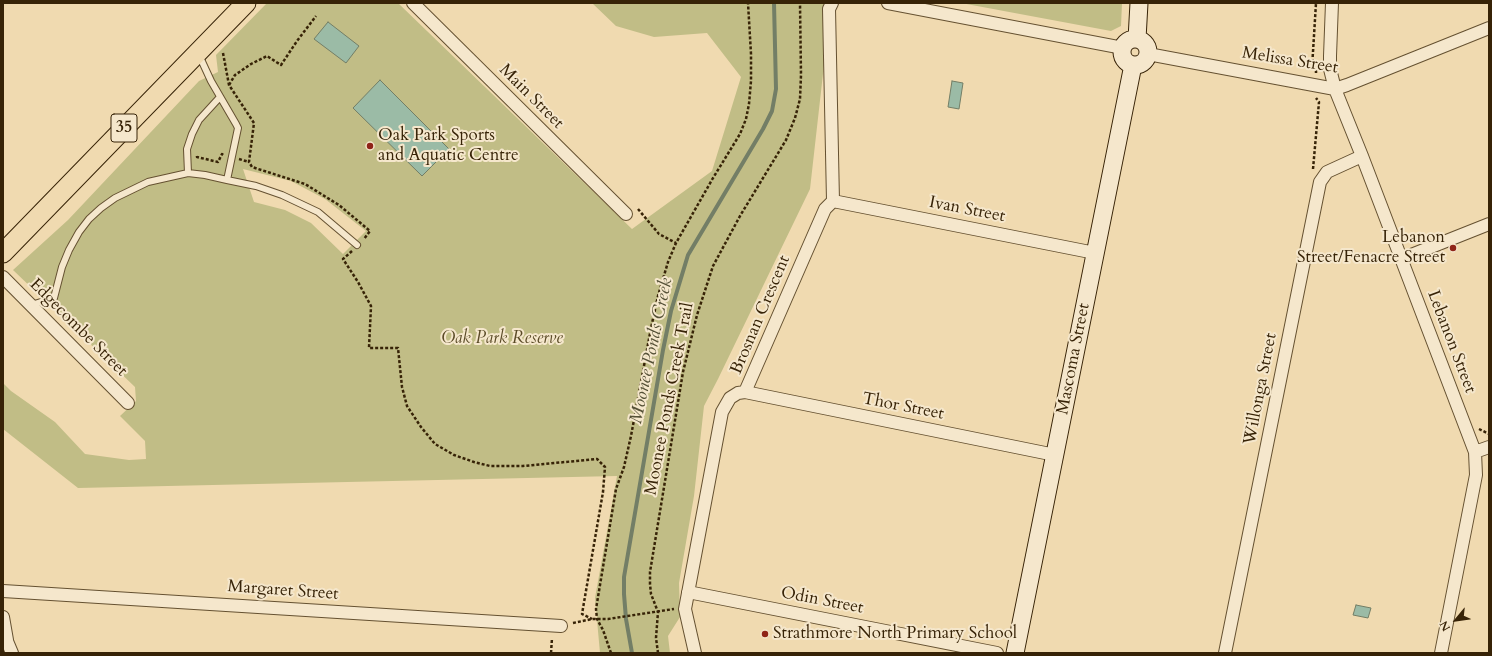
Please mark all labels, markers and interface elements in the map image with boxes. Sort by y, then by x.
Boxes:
street label: Melissa Street [1240,43,1340,79]
street label: Main Street [494,60,568,134]
road number: 35 [111,114,137,142]
place label: Oak Park Sports and Aquatic Centre [378,126,519,166]
marker: Oak Park Sports and Aquatic Centre [365,141,375,151]
street label: Ivan Street [927,193,1007,227]
place label: Lebanon Street/Fenacre Street [1297,228,1445,268]
marker: Lebanon Street/Fenacre Street [1448,243,1458,253]
street label: Brosnan Crescent [727,253,795,377]
street label: Edgecombe Street [25,275,131,381]
water label: Moonee Ponds Creek [626,276,678,426]
street label: Lebanon Street [1422,288,1480,396]
street label: Moonee Ponds Creek Trail [641,301,699,497]
street label: Mascoma Street [1053,302,1095,416]
park label: Oak Park Reserve [441,329,563,349]
street label: Willonga Street [1240,331,1282,447]
street label: Thor Street [860,389,946,425]
street label: Margaret Street [227,577,339,605]
street label: Odin Street [779,583,865,619]
north arrow [1436,600,1476,640]
text: N [1436,618,1454,634]
place label: Strathmore North Primary School [773,624,1017,644]
marker: Strathmore North Primary School [760,629,770,639]

